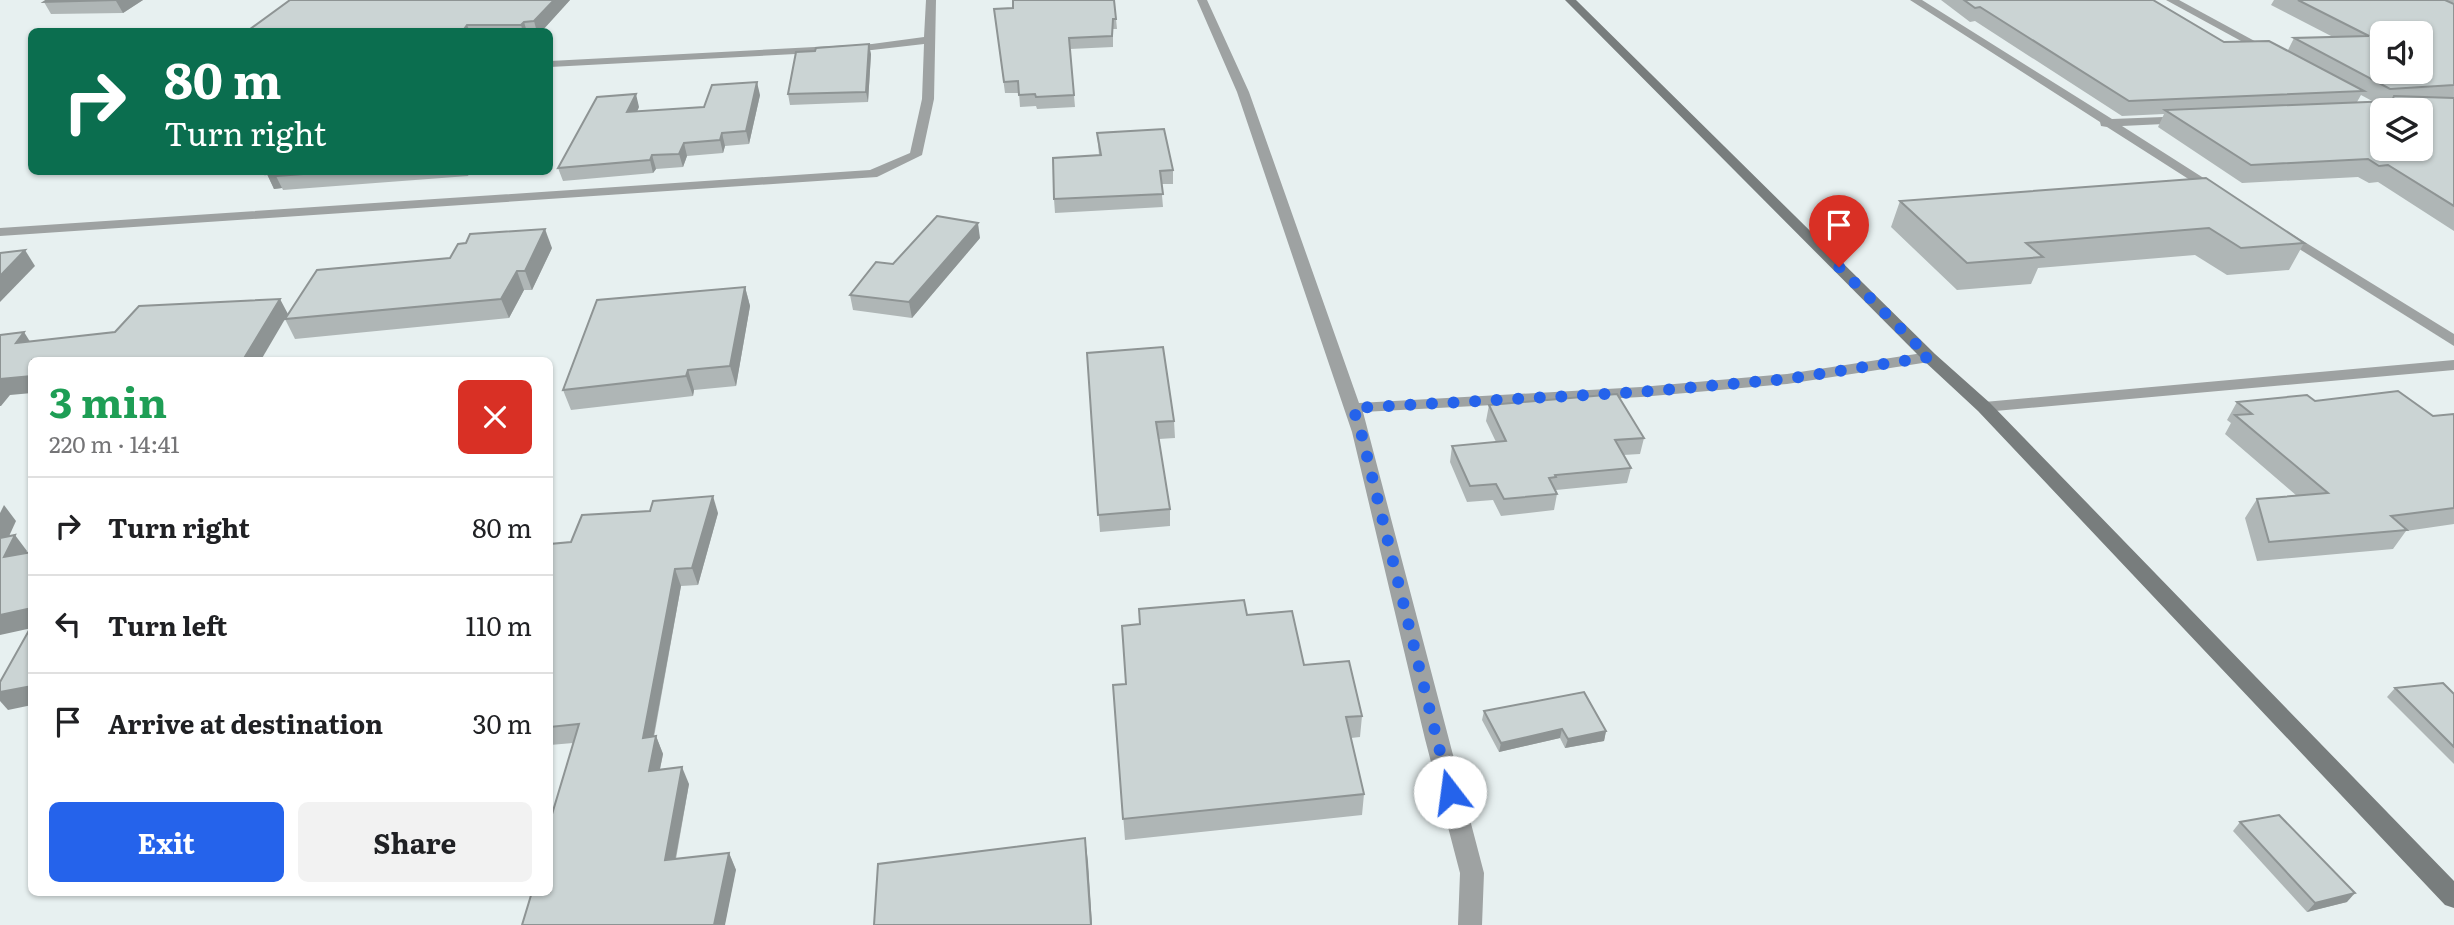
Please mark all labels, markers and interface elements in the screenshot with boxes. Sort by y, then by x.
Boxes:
map controls [2370,21,2433,161]
button: sound [2370,21,2433,84]
text: 80 m [164,41,282,114]
icon: right [49,56,140,147]
button: layers [2370,98,2433,161]
text: Turn right [164,108,326,156]
pin [1809,195,1869,267]
icon: arrive [1820,206,1858,244]
text: 3 min [49,369,167,431]
button: close [458,380,532,454]
text: 220 m · 14:41 [49,426,180,460]
icon: right [49,507,87,545]
text: Turn right [108,507,250,546]
text: 80 m [472,507,532,546]
icon: left [49,605,87,643]
text: Turn left [108,605,227,644]
text: 110 m [465,605,532,644]
icon: arrive [49,703,87,741]
text: Arrive at destination [108,703,383,742]
text: 30 m [472,703,532,742]
position arrow [1413,755,1487,829]
button: Exit [49,802,284,882]
button: Share [298,802,532,882]

